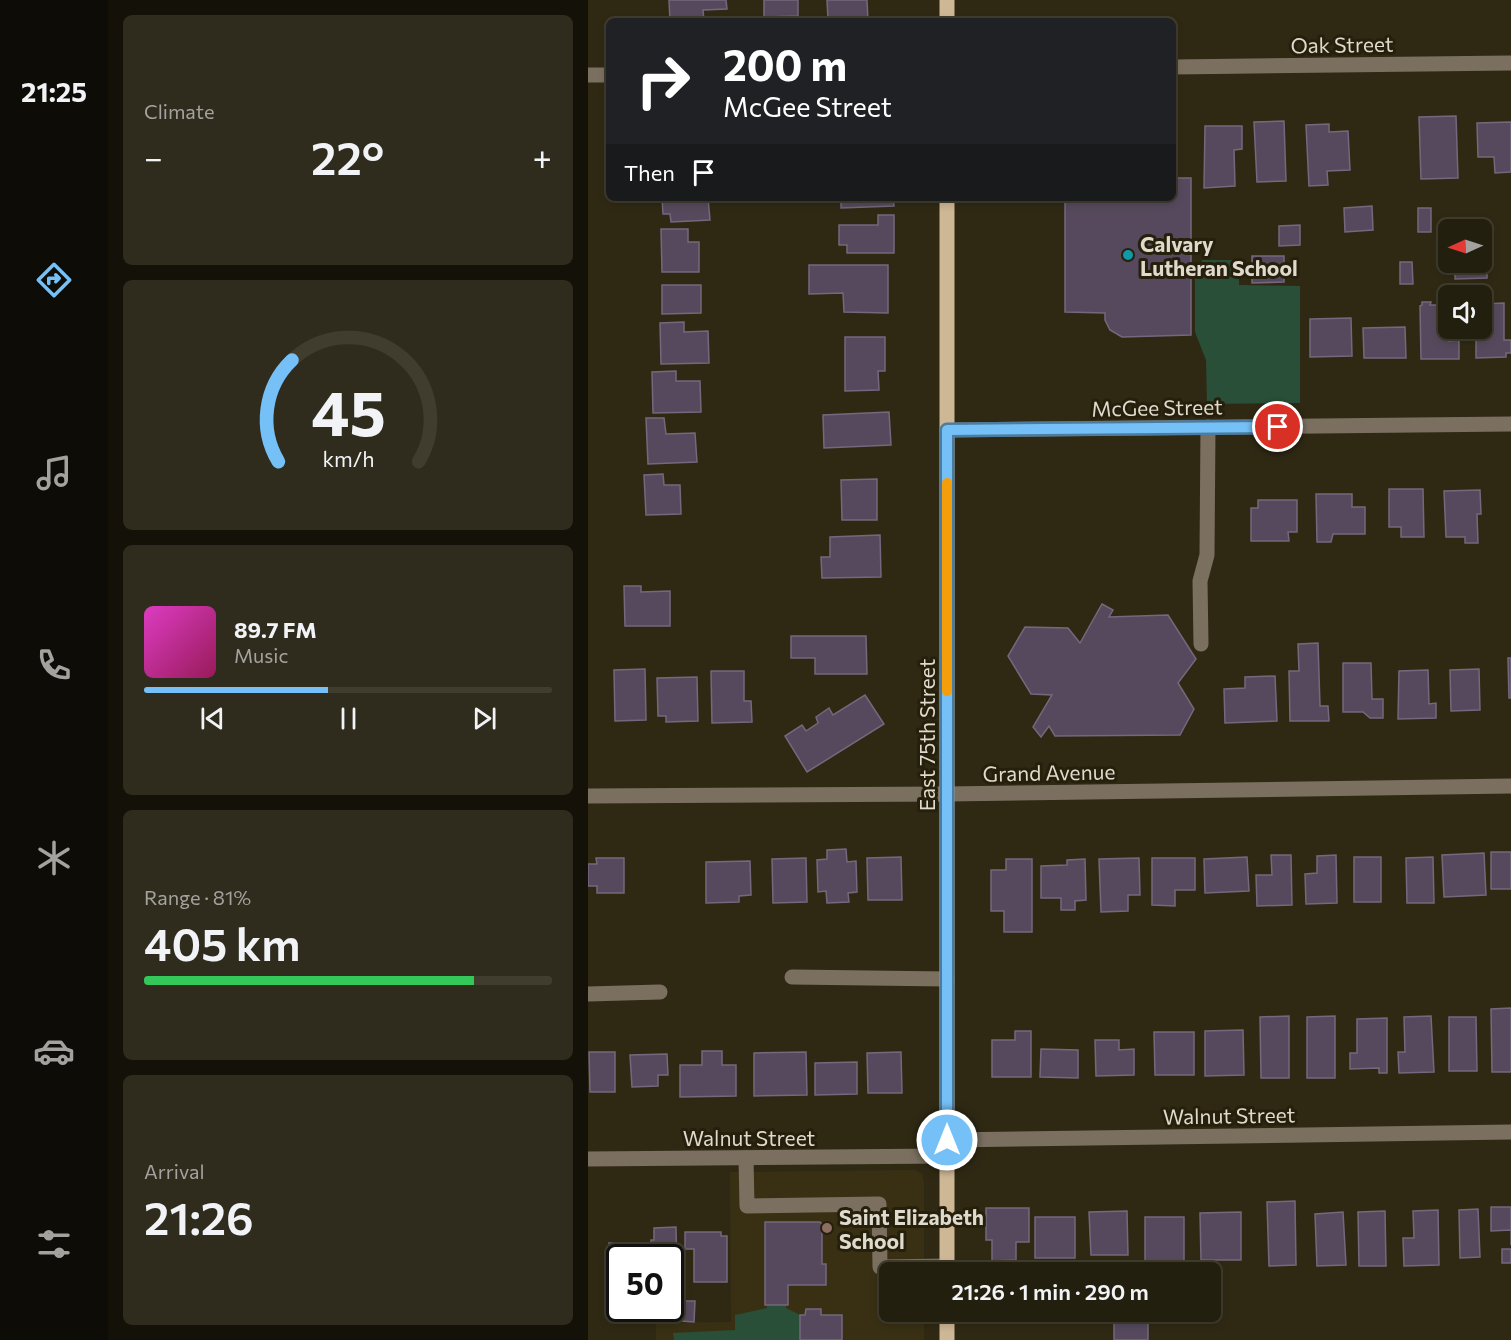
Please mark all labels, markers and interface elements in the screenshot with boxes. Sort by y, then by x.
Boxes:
street label: Oak Street [1290,31,1394,57]
text: 200 m [723,38,847,90]
icon: right [624,42,702,120]
text: 21:25 [21,75,87,108]
text: McGee Street [723,90,892,123]
text: Climate [144,99,214,123]
text: 22° [311,129,384,184]
text: − [144,136,163,177]
text: + [533,136,552,177]
icon: arrive [687,156,720,189]
text: Then [624,159,675,186]
north arrow [1438,219,1492,273]
map controls [1438,219,1492,339]
place label: Calvary Lutheran School [1140,231,1298,280]
marker: Calvary Lutheran School [1121,248,1135,262]
icon: directions [33,259,75,301]
button: sound [1438,285,1492,339]
text: 45 [311,373,385,449]
street label: McGee Street [1091,393,1223,421]
pin [1252,401,1303,452]
icon: arrive [1261,410,1294,443]
text: km/h [322,445,374,471]
icon: music [33,452,75,494]
text: 89.7 FM [234,616,317,643]
text: Music [234,643,288,667]
icon: phone [33,644,75,686]
street label: East 75th Street [914,659,939,811]
icon: previous [196,702,229,735]
icon: pause [332,702,365,735]
icon: next [468,702,501,735]
street label: Grand Avenue [982,758,1116,786]
icon: climate [33,837,75,879]
text: Range · 81% [144,885,251,909]
text: 405 km [144,915,300,970]
icon: car [33,1030,75,1072]
street label: Walnut Street [1163,1101,1295,1129]
position arrow [915,1108,979,1172]
street label: Walnut Street [683,1125,815,1150]
text: Arrival [144,1159,205,1183]
text: 21:26 [144,1189,254,1244]
place label: Saint Elizabeth School [839,1204,984,1253]
marker: Saint Elizabeth School [820,1221,834,1235]
icon: filters [33,1223,75,1265]
speed limit sign: 50 [606,1244,684,1322]
text: 21:26 · 1 min · 290 m [951,1278,1149,1305]

